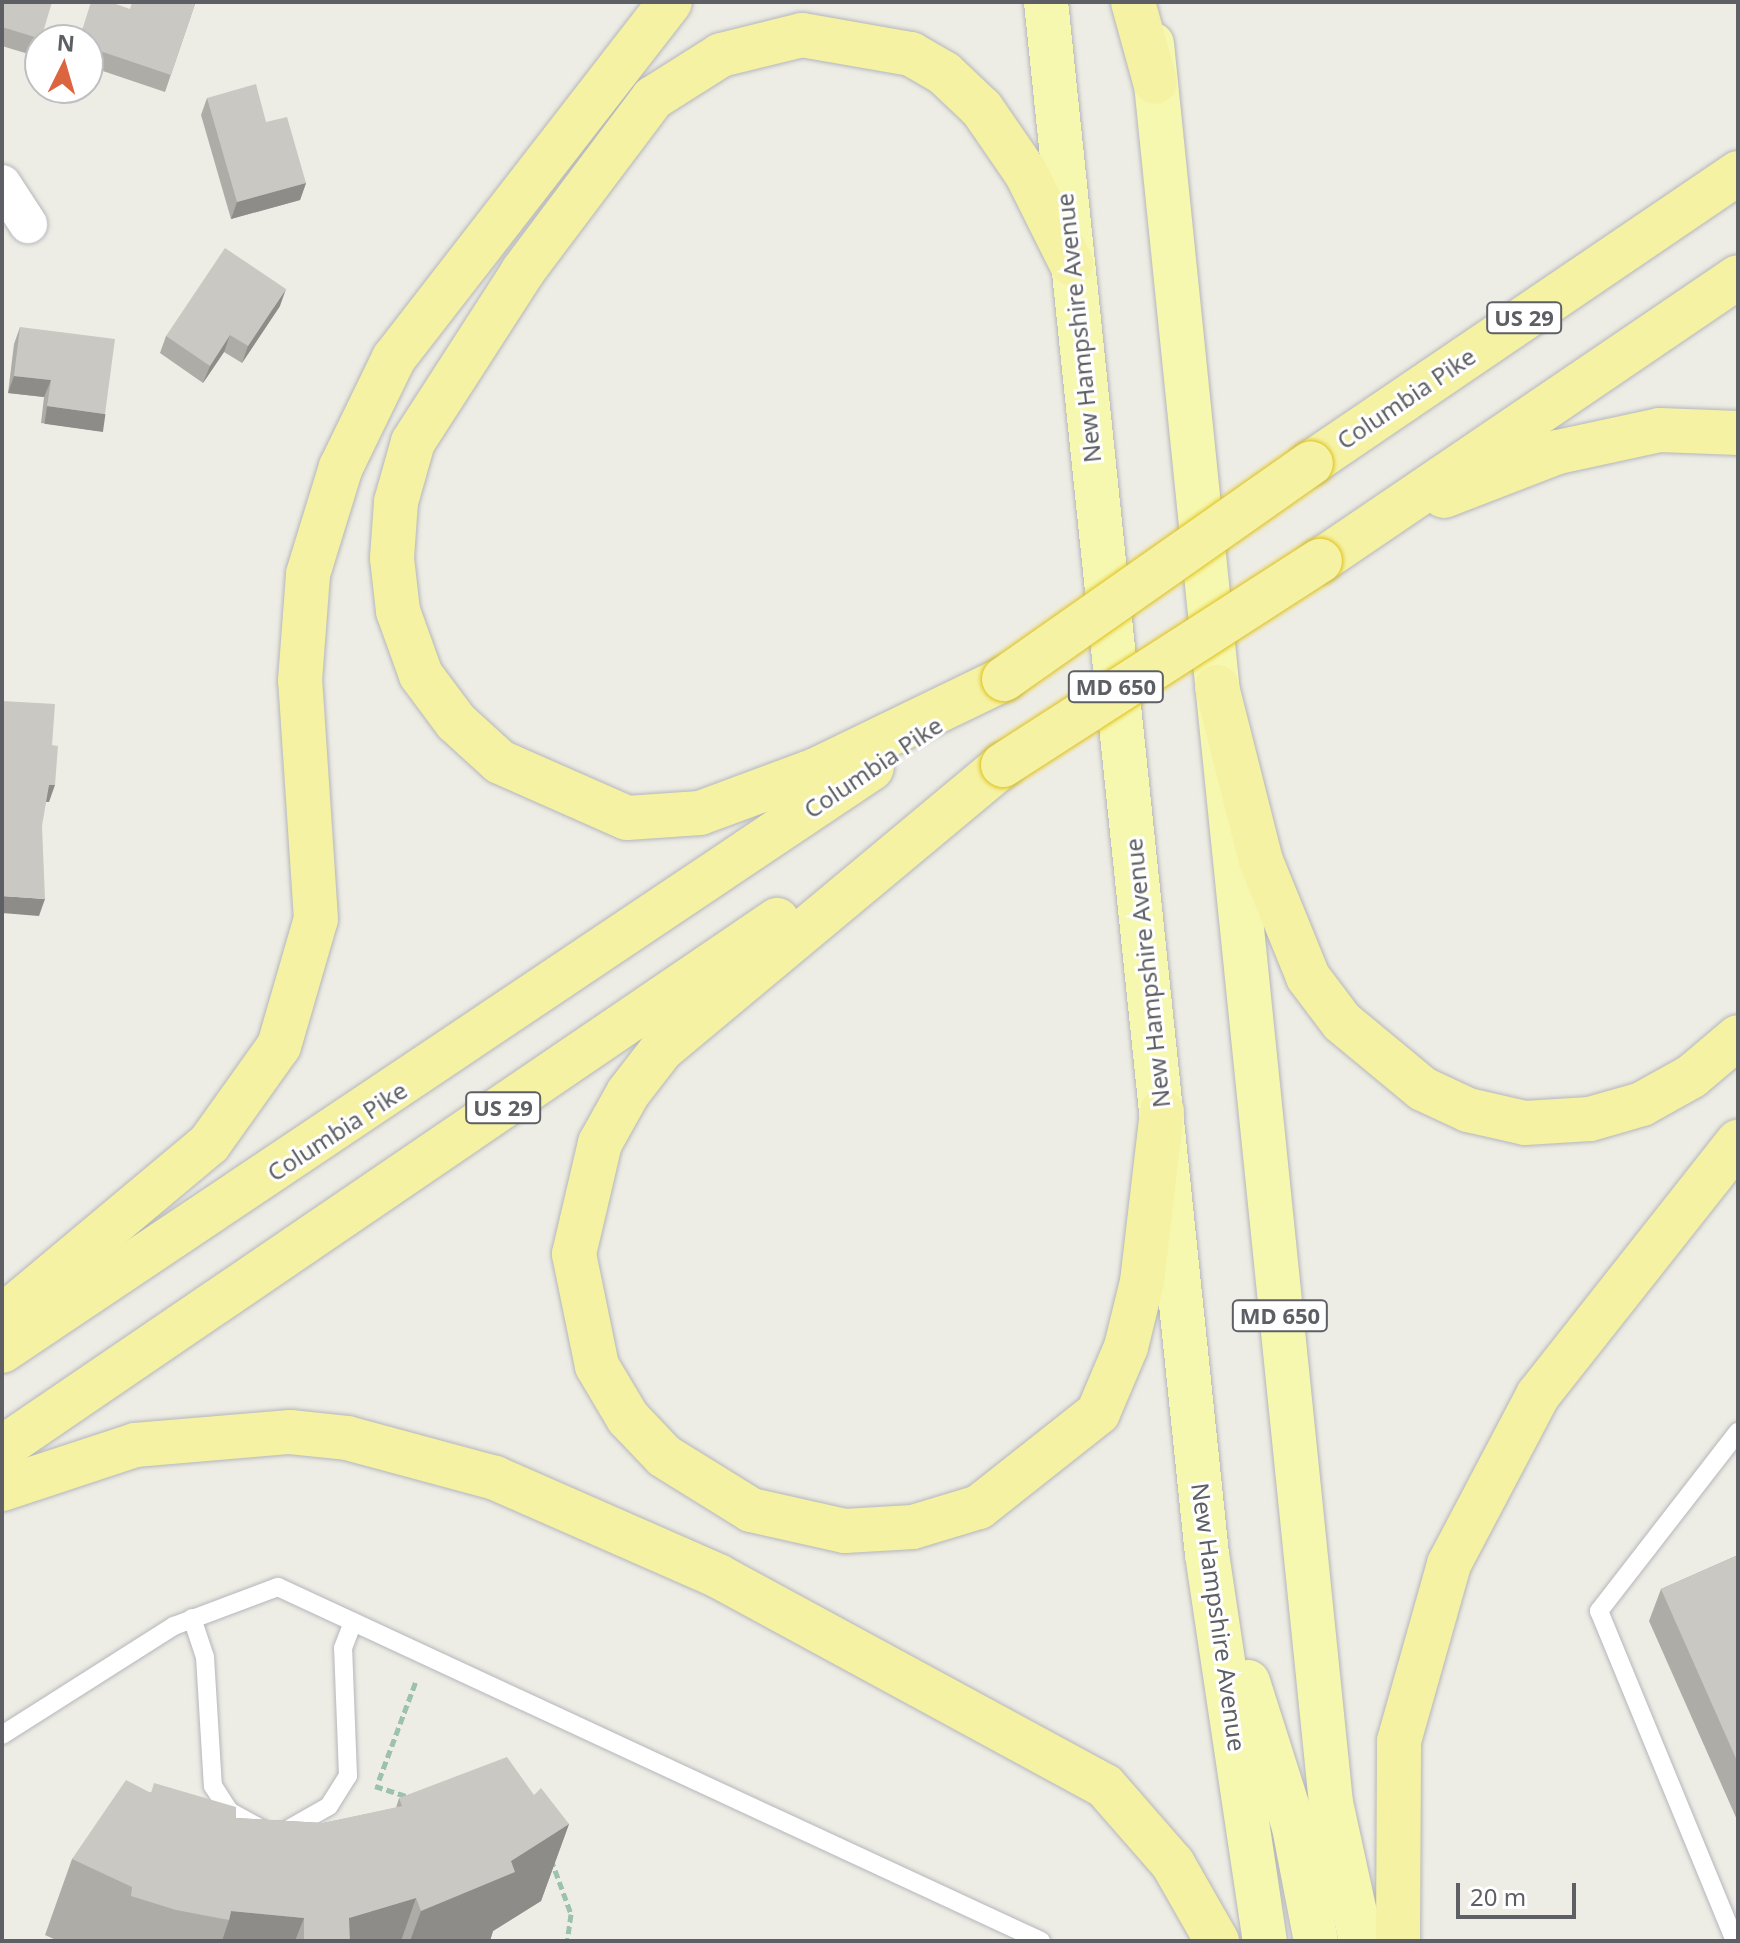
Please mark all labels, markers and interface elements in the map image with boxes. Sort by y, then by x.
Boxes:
north arrow [24,24,104,104]
text: N [56,26,76,58]
street label: New Hampshire Avenue [1050,192,1106,464]
road number: US 29 [1486,300,1562,336]
street label: Columbia Pike [1331,341,1481,455]
road number: MD 650 [1066,669,1166,705]
street label: Columbia Pike [798,710,948,824]
street label: New Hampshire Avenue [1119,837,1175,1109]
street label: Columbia Pike [262,1075,412,1187]
road number: US 29 [465,1090,541,1126]
road number: MD 650 [1230,1298,1330,1334]
street label: New Hampshire Avenue [1186,1481,1252,1753]
scale bar [1460,1867,1580,1917]
text: 20 m [1470,1880,1526,1913]

